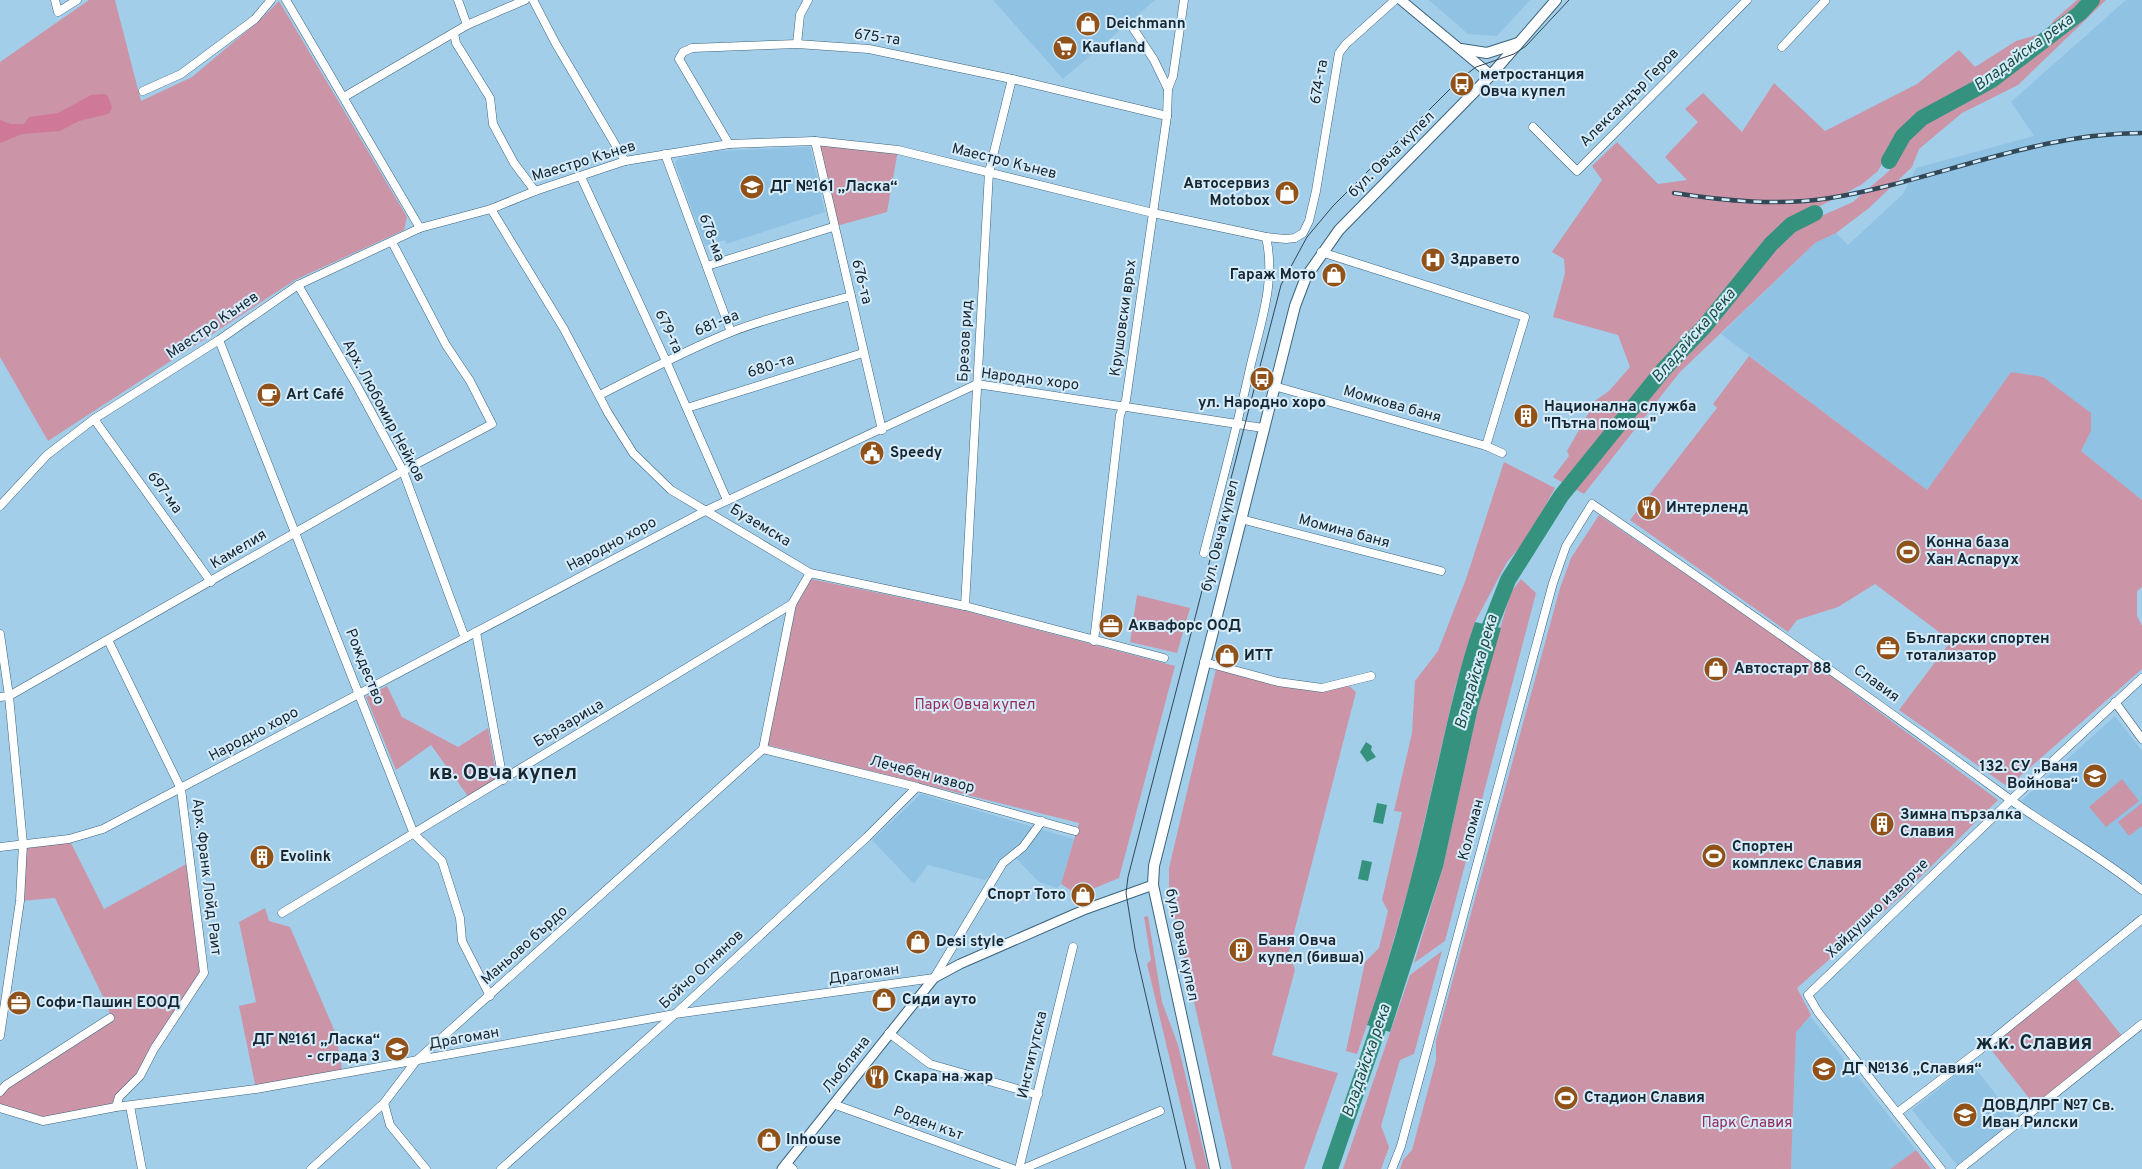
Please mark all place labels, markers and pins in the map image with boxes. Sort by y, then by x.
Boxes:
shop icon: Deichmann [1075,11,1101,37]
place label: Deichmann [1106,15,1186,34]
supermarket icon: Kaufland [1052,35,1078,61]
place label: Kaufland [1082,39,1145,58]
place label: метростанция Овча купел [1480,66,1584,102]
bus stop icon: метростанция Овча купел [1449,71,1475,97]
school or university icon: ДГ №161 „Ласка“ [739,174,765,200]
place label: Автосервиз Motobox [1183,175,1270,211]
place label: ДГ №161 „Ласка“ [770,178,898,197]
shop icon: Автосервиз Motobox [1274,180,1300,206]
hospital icon: Здравето [1420,247,1446,273]
place label: Здравето [1450,251,1520,270]
shop icon: Гараж Мото [1321,262,1347,288]
place label: Гараж Мото [1230,266,1316,285]
bus stop icon: ул. Народно хоро [1249,366,1275,392]
cafe icon: Art Café [256,382,282,408]
place label: Art Café [286,386,344,405]
place label: ул. Народно хоро [1198,394,1326,413]
place label: Национална служба "Пътна помощ" [1544,398,1696,434]
building icon: Национална служба "Пътна помощ" [1513,403,1539,429]
public building icon: Speedy [859,440,885,466]
place label: Speedy [890,444,943,463]
restaurant icon: Интерленд [1636,495,1662,521]
place label: Интерленд [1666,499,1748,518]
place label: Конна база Хан Аспарух [1926,534,2019,570]
sports icon: Конна база Хан Аспарух [1895,539,1921,565]
office icon: Аквафорс ООД [1098,613,1124,639]
place label: Аквафорс ООД [1128,617,1241,636]
place label: Български спортен тотализатор [1906,630,2050,666]
office icon: Български спортен тотализатор [1875,635,1901,661]
shop icon: ИТТ [1214,643,1240,669]
place label: ИТТ [1244,647,1273,666]
shop icon: Автостарт 88 [1703,656,1729,682]
place label: Автостарт 88 [1734,660,1832,679]
place label: 132. СУ „Ваня Войнова“ [1980,758,2078,794]
school or university icon: 132. СУ „Ваня Войнова“ [2082,763,2108,789]
place label: Зимна пързалка Славия [1900,806,2022,842]
building icon: Зимна пързалка Славия [1869,811,1895,837]
place label: Спортен комплекс Славия [1732,838,1862,874]
sports icon: Спортен комплекс Славия [1701,843,1727,869]
building icon: Evolink [249,844,275,870]
place label: Evolink [280,848,331,867]
shop icon: Спорт Тото [1070,882,1096,908]
place label: Спорт Тото [987,886,1066,905]
shop icon: Desi style [905,929,931,955]
place label: Баня Овча купел (бивша) [1258,932,1364,968]
place label: Desi style [936,933,1004,952]
building icon: Баня Овча купел (бивша) [1228,937,1254,963]
shop icon: Сиди ауто [871,987,897,1013]
office icon: Софи-Пашин ЕООД [6,990,32,1016]
place label: Сиди ауто [902,991,977,1010]
place label: Софи-Пашин ЕООД [36,994,180,1013]
place label: ДГ №161 „Ласка“ - сграда 3 [252,1031,380,1067]
school or university icon: ДГ №161 „Ласка“ - сграда 3 [384,1036,410,1062]
school or university icon: ДГ №136 „Славия“ [1811,1056,1837,1082]
place label: ДГ №136 „Славия“ [1842,1060,1982,1079]
restaurant icon: Скара на жар [864,1064,890,1090]
place label: Скара на жар [894,1068,993,1087]
sports icon: Стадион Славия [1553,1085,1579,1111]
place label: Стадион Славия [1584,1089,1705,1108]
place label: ДОВДЛРГ №7 Св. Иван Рилски [1982,1097,2115,1133]
school or university icon: ДОВДЛРГ №7 Св. Иван Рилски [1952,1102,1978,1128]
shop icon: Inhouse [756,1127,782,1153]
place label: Inhouse [786,1131,841,1150]

